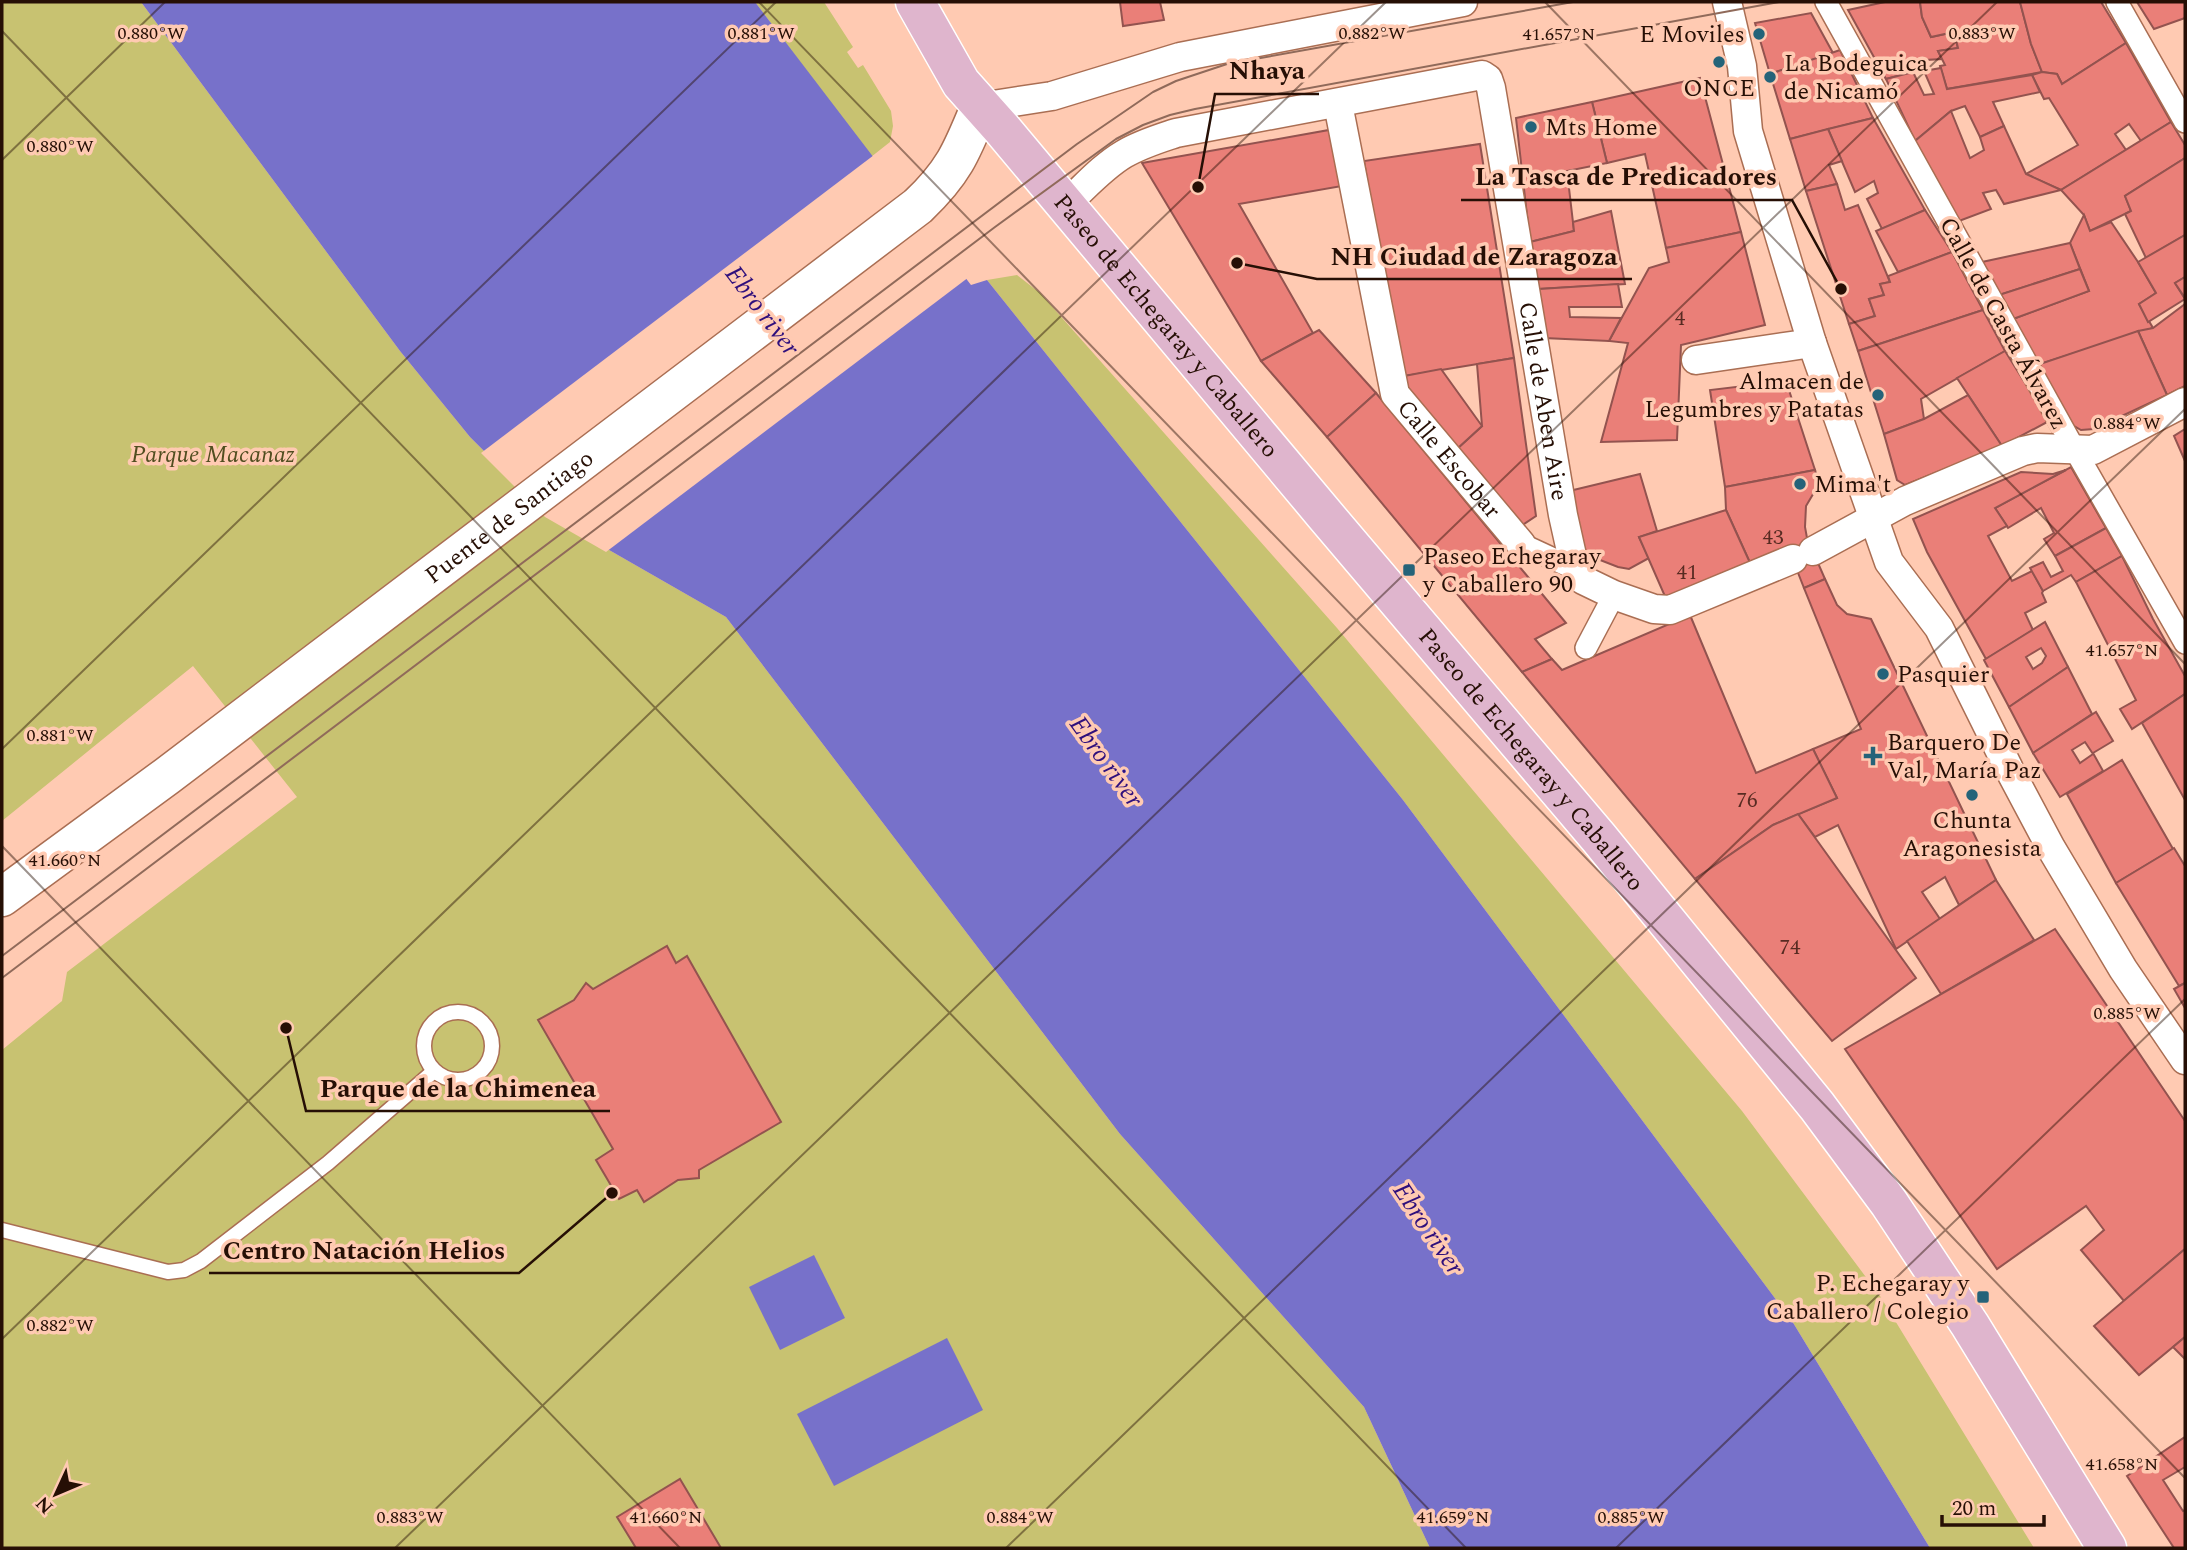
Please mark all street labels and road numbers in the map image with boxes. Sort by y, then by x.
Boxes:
street label: Paseo de Echegaray y Caballero [1044,186,1287,466]
street label: Calle de Casta Álvarez [1930,211,2077,436]
street label: Calle de Aben Aire [1508,299,1577,503]
street label: Calle Escobar [1388,392,1509,527]
street label: Puente de Santiago [418,441,602,593]
street label: Paseo de Echegaray y Caballero [1409,620,1652,900]

